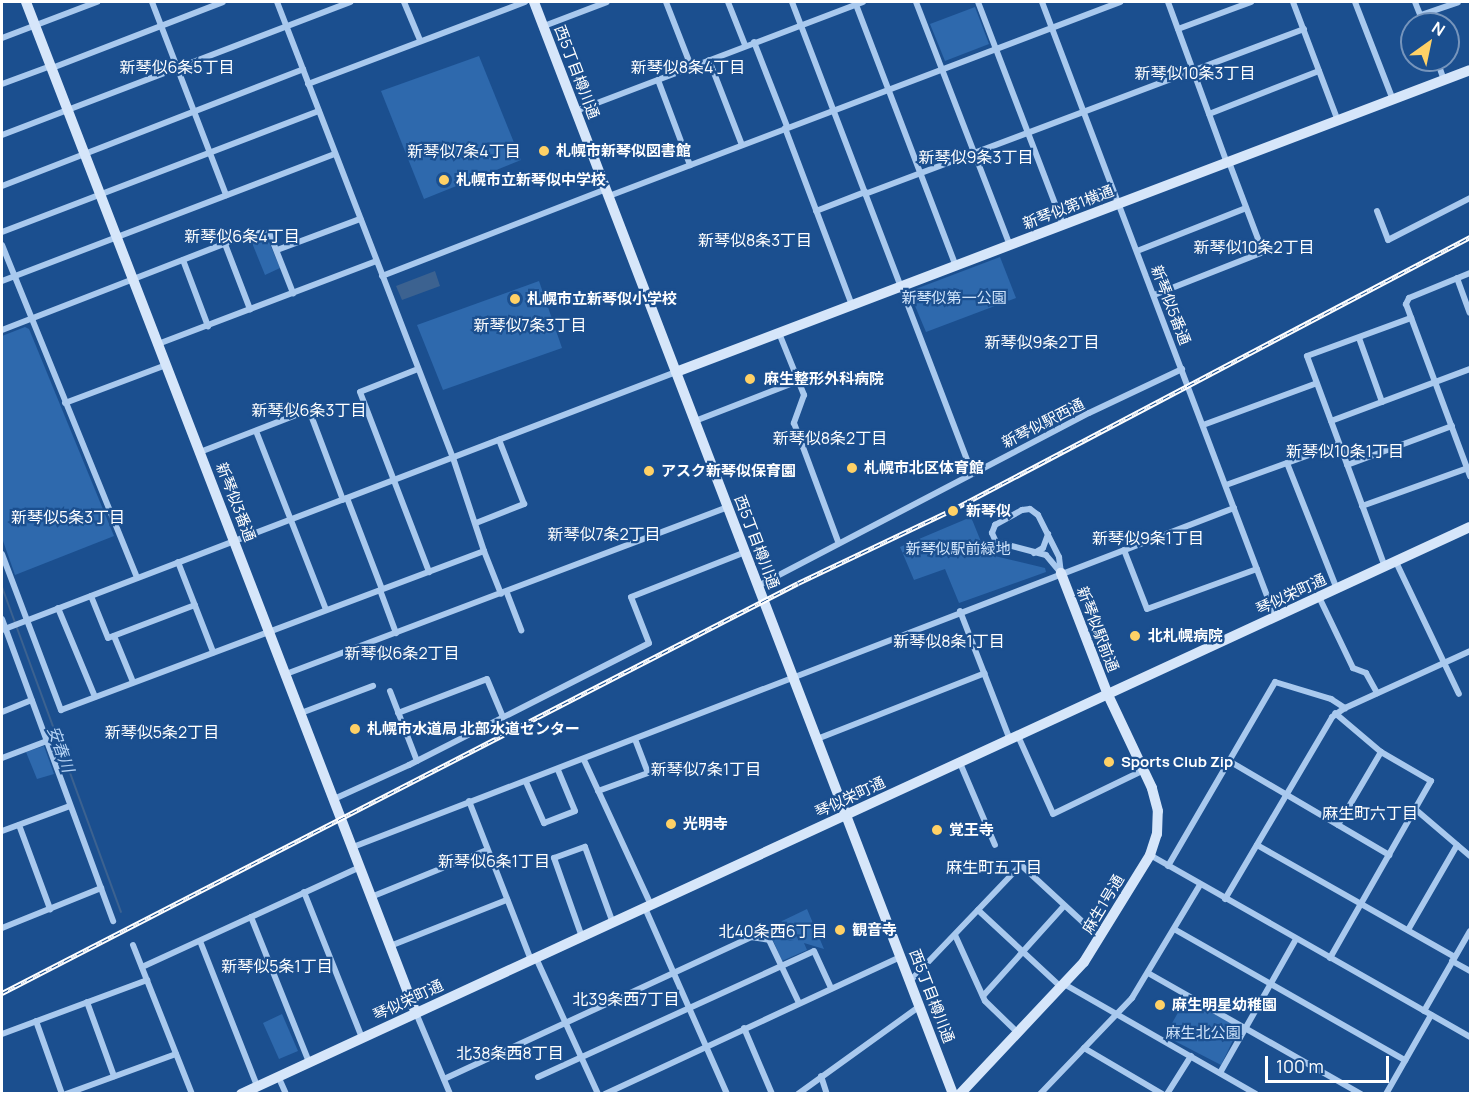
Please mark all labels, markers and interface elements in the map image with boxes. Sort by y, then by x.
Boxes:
north arrow [1400,12,1460,72]
text: N [1428,16,1450,41]
street label: 西5丁目樽川通 [551,23,603,121]
district label: 新琴似6条5丁目 [119,57,235,77]
district label: 新琴似8条4丁目 [631,57,745,77]
district label: 新琴似10条3丁目 [1135,63,1255,83]
district label: 新琴似7条4丁目 [407,141,521,161]
place label: 札幌市新琴似図書館 [556,142,691,160]
marker: 札幌市新琴似図書館 [537,144,551,158]
district label: 新琴似9条3丁目 [919,147,1033,167]
place label: 札幌市立新琴似中学校 [456,171,606,189]
marker: 札幌市立新琴似中学校 [437,173,451,187]
street label: 新琴似第1横通 [1020,181,1116,233]
district label: 新琴似6条4丁目 [184,226,300,246]
district label: 新琴似8条3丁目 [698,230,812,250]
district label: 新琴似10条2丁目 [1193,237,1315,257]
street label: 新琴似5番通 [1148,263,1194,347]
park label: 新琴似第一公園 [902,289,1006,307]
place label: 札幌市立新琴似小学校 [527,290,677,308]
marker: 札幌市立新琴似小学校 [508,292,522,306]
district label: 新琴似7条3丁目 [474,315,586,335]
district label: 新琴似9条2丁目 [984,332,1100,352]
marker: 麻生整形外科病院 [741,370,759,388]
place label: 麻生整形外科病院 [764,370,884,388]
street label: 新琴似駅西通 [999,395,1087,451]
district label: 新琴似6条3丁目 [252,400,366,420]
district label: 新琴似8条2丁目 [773,428,887,448]
district label: 新琴似10条1丁目 [1286,441,1404,461]
place label: 札幌市北区体育館 [864,459,984,477]
street label: 新琴似3番通 [213,460,259,544]
marker: 札幌市北区体育館 [845,461,859,475]
place label: アスク新琴似保育園 [661,462,796,480]
marker: アスク新琴似保育園 [642,464,656,478]
street label: 西5丁目樽川通 [731,493,783,591]
marker: 新琴似 [944,502,962,520]
place label: 新琴似 [966,502,1011,520]
district label: 新琴似5条3丁目 [11,507,125,527]
district label: 新琴似7条2丁目 [547,524,661,544]
district label: 新琴似9条1丁目 [1092,528,1204,548]
park label: 新琴似駅前緑地 [906,540,1010,558]
street label: 琴似栄町通 [1253,570,1329,618]
street label: 新琴似駅前通 [1073,584,1123,674]
marker: 北札幌病院 [1126,627,1144,645]
place label: 北札幌病院 [1148,627,1223,645]
district label: 新琴似8条1丁目 [893,631,1005,651]
district label: 新琴似6条2丁目 [344,643,460,663]
place label: 札幌市水道局 北部水道センター [367,720,580,738]
district label: 新琴似5条2丁目 [105,722,219,742]
marker: 札幌市水道局 北部水道センター [348,722,362,736]
water label: 安春川 [44,723,78,775]
place label: Sports Club Zip [1121,753,1233,771]
marker: Sports Club Zip [1102,755,1116,769]
district label: 新琴似7条1丁目 [651,759,761,779]
street label: 琴似栄町通 [812,773,888,821]
district label: 麻生町六丁目 [1322,803,1418,823]
place label: 光明寺 [683,815,728,833]
marker: 光明寺 [664,817,678,831]
place label: 覚王寺 [949,821,994,839]
marker: 覚王寺 [930,823,944,837]
district label: 新琴似6条1丁目 [438,851,550,871]
district label: 麻生町五丁目 [946,857,1042,877]
street label: 麻生1号通 [1078,871,1128,937]
district label: 北40条西6丁目 [718,921,828,941]
place label: 観音寺 [852,921,897,939]
marker: 観音寺 [833,923,847,937]
street label: 西5丁目樽川通 [906,947,958,1045]
district label: 新琴似5条1丁目 [221,956,333,976]
street label: 琴似栄町通 [370,976,446,1024]
district label: 北39条西7丁目 [573,989,679,1009]
place label: 麻生明星幼稚園 [1172,996,1277,1014]
marker: 麻生明星幼稚園 [1153,998,1167,1012]
park label: 麻生北公園 [1166,1024,1240,1042]
district label: 北38条西8丁目 [456,1043,564,1063]
scale bar [1268,1044,1392,1082]
text: 100 m [1276,1054,1324,1078]

